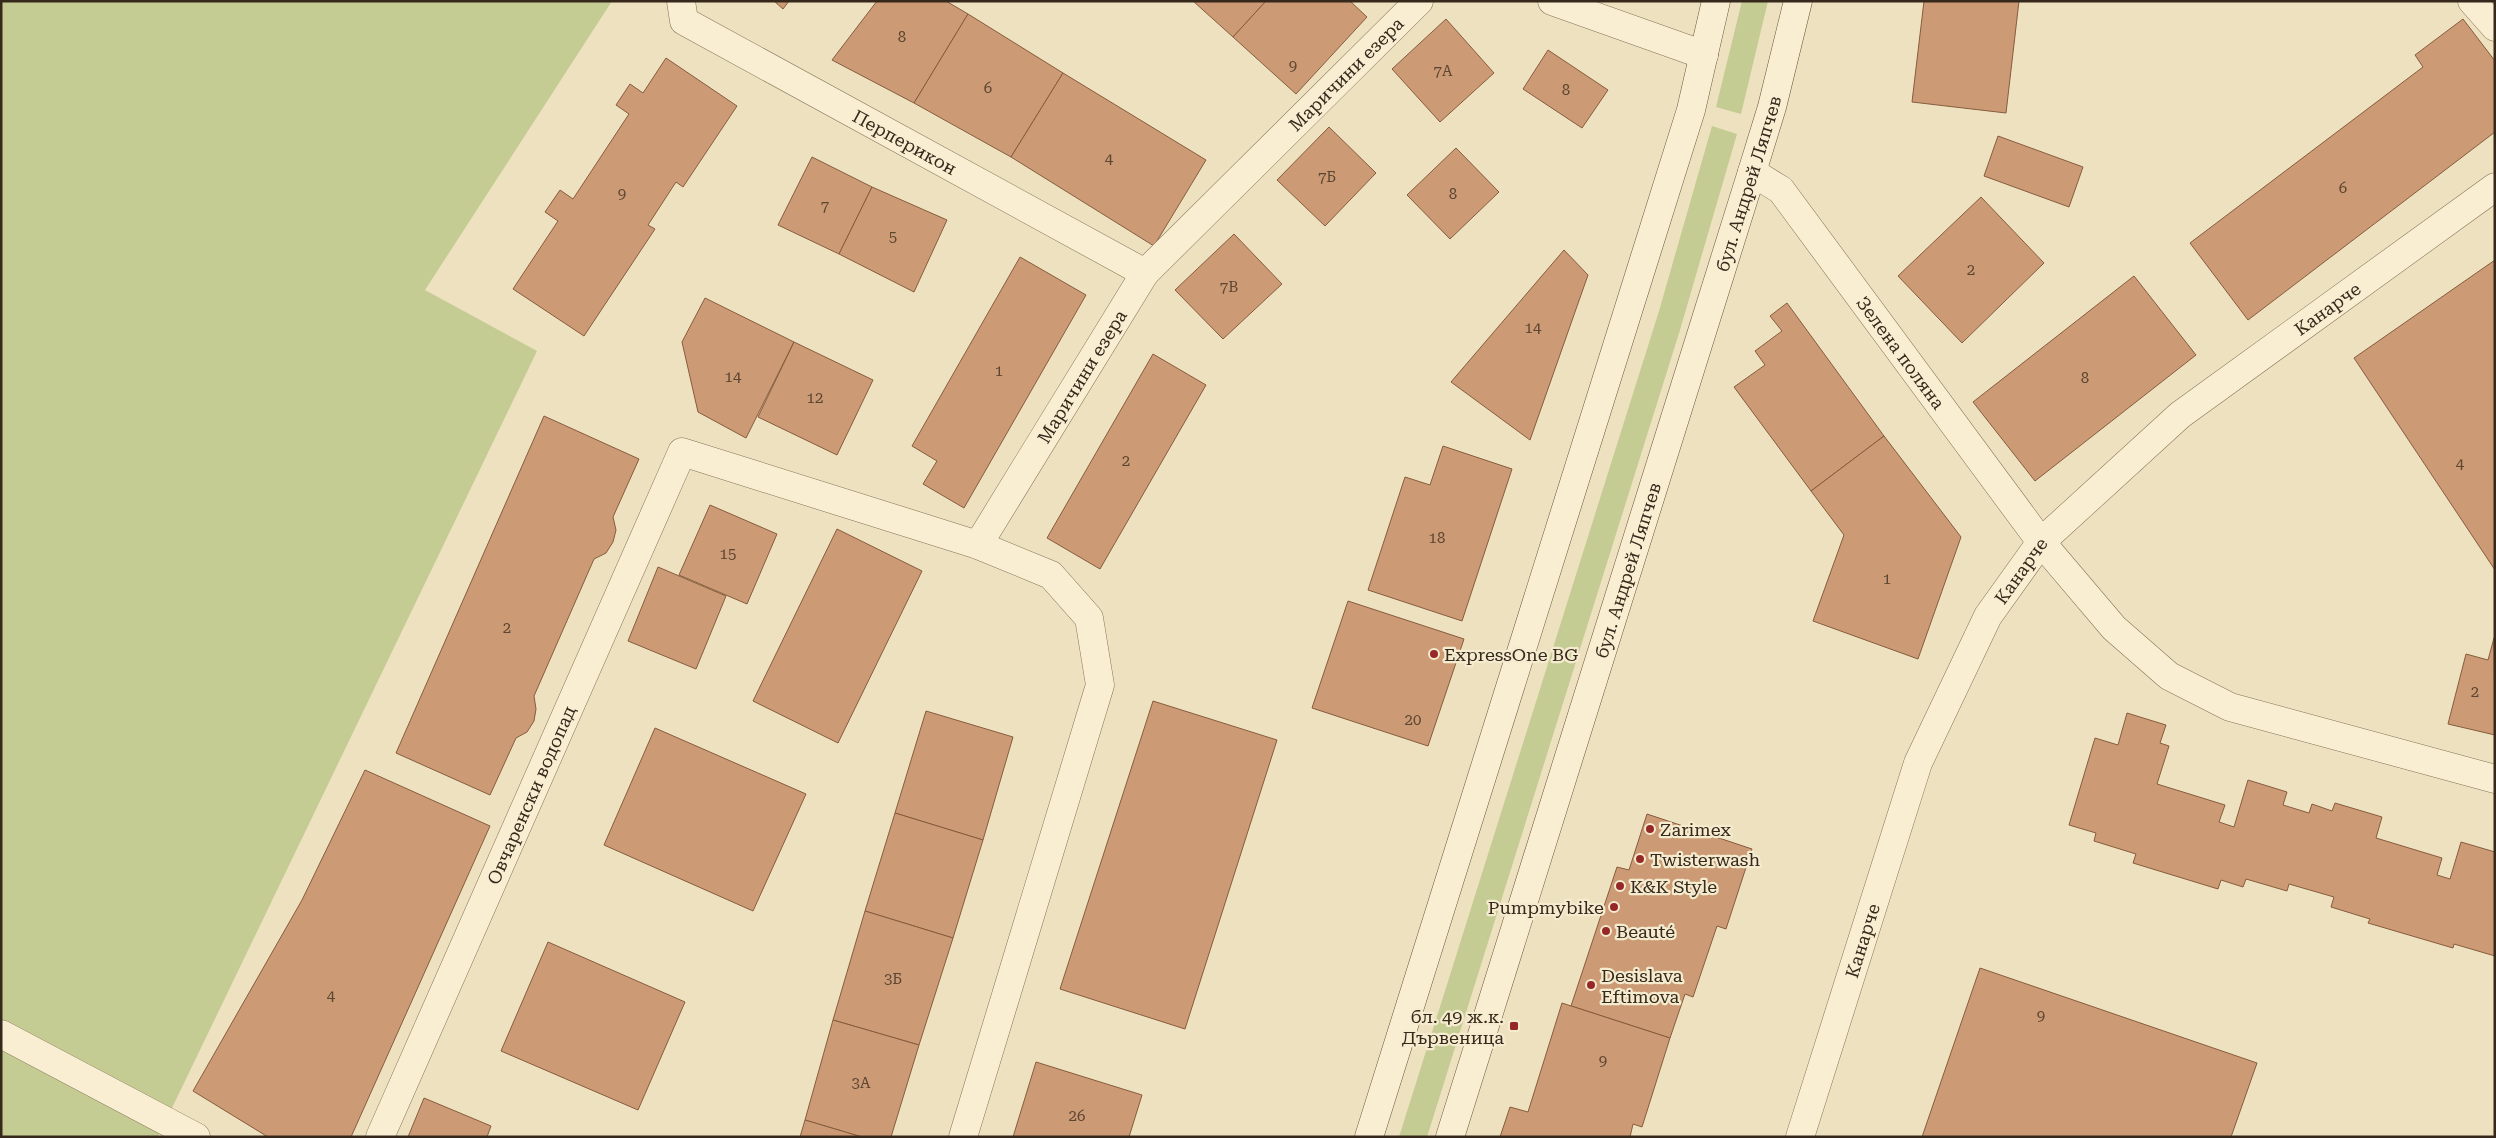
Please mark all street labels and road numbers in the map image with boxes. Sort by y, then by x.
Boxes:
street label: Маричини езера [1284,12,1407,135]
street label: бул. Андрей Ляпчев [1711,94,1785,274]
street label: Перперикон [849,105,961,179]
street label: Канарче [2290,277,2364,339]
street label: Зелена поляна [1852,292,1950,413]
street label: Маричини езера [1033,306,1131,447]
street label: бул. Андрей Ляпчев [1590,480,1665,661]
street label: Канарче [1990,533,2051,608]
street label: Овчаренски водопад [482,702,579,887]
street label: Канарче [1840,901,1884,980]

